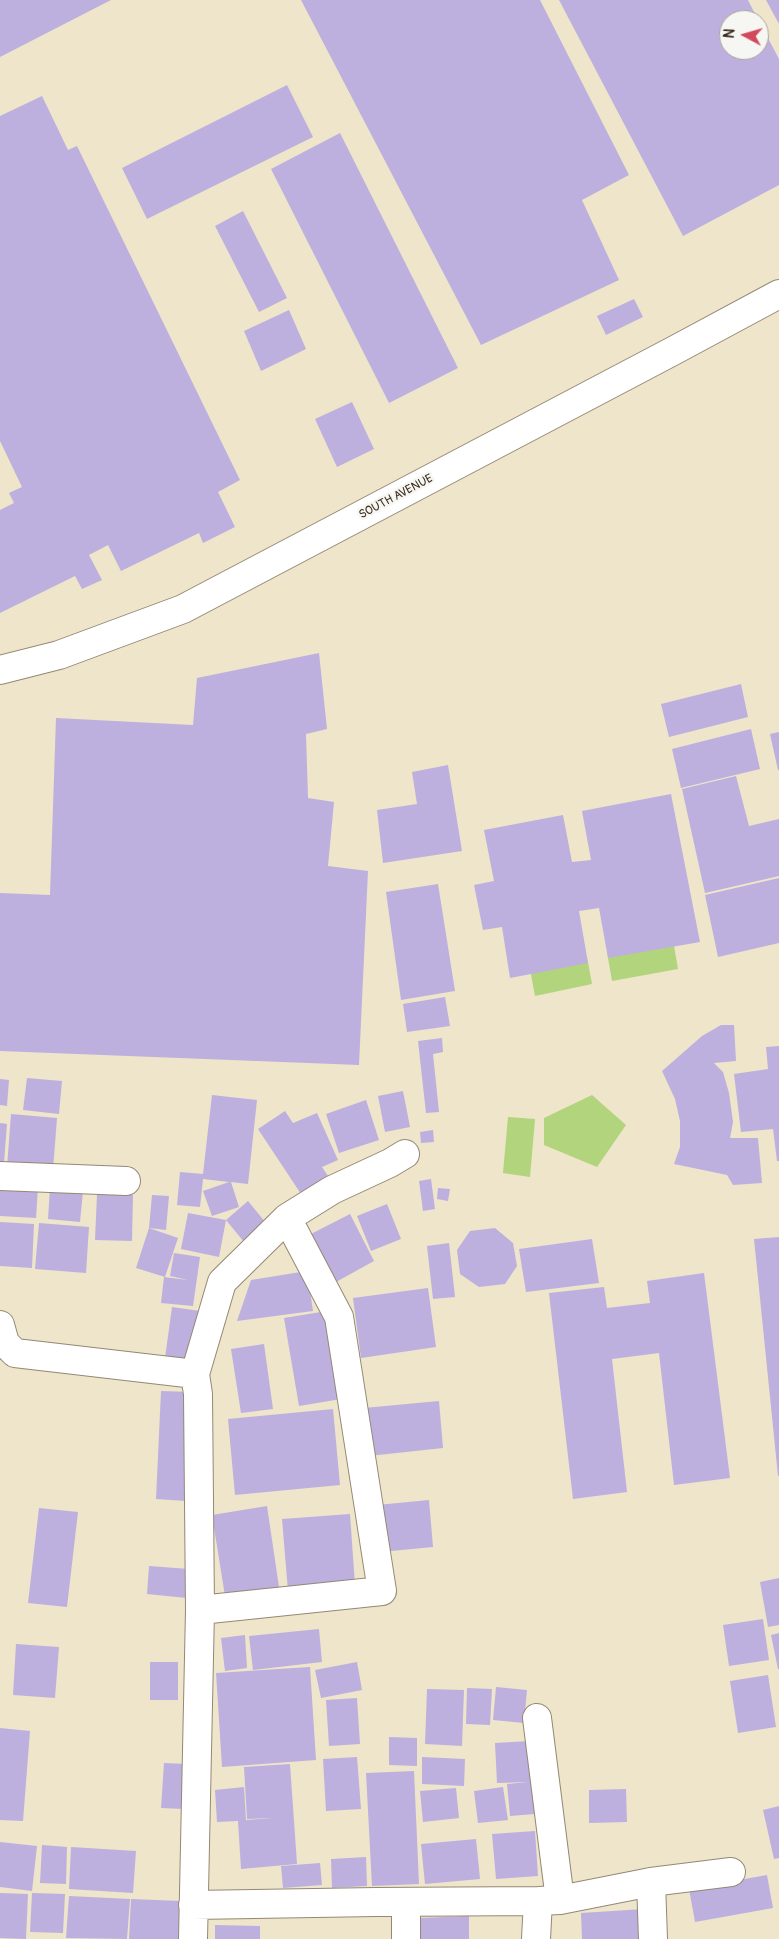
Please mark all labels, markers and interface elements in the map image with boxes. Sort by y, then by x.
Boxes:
north arrow [719,10,769,60]
text: N [721,28,739,39]
street label: SOUTH AVENUE [357,471,435,523]

